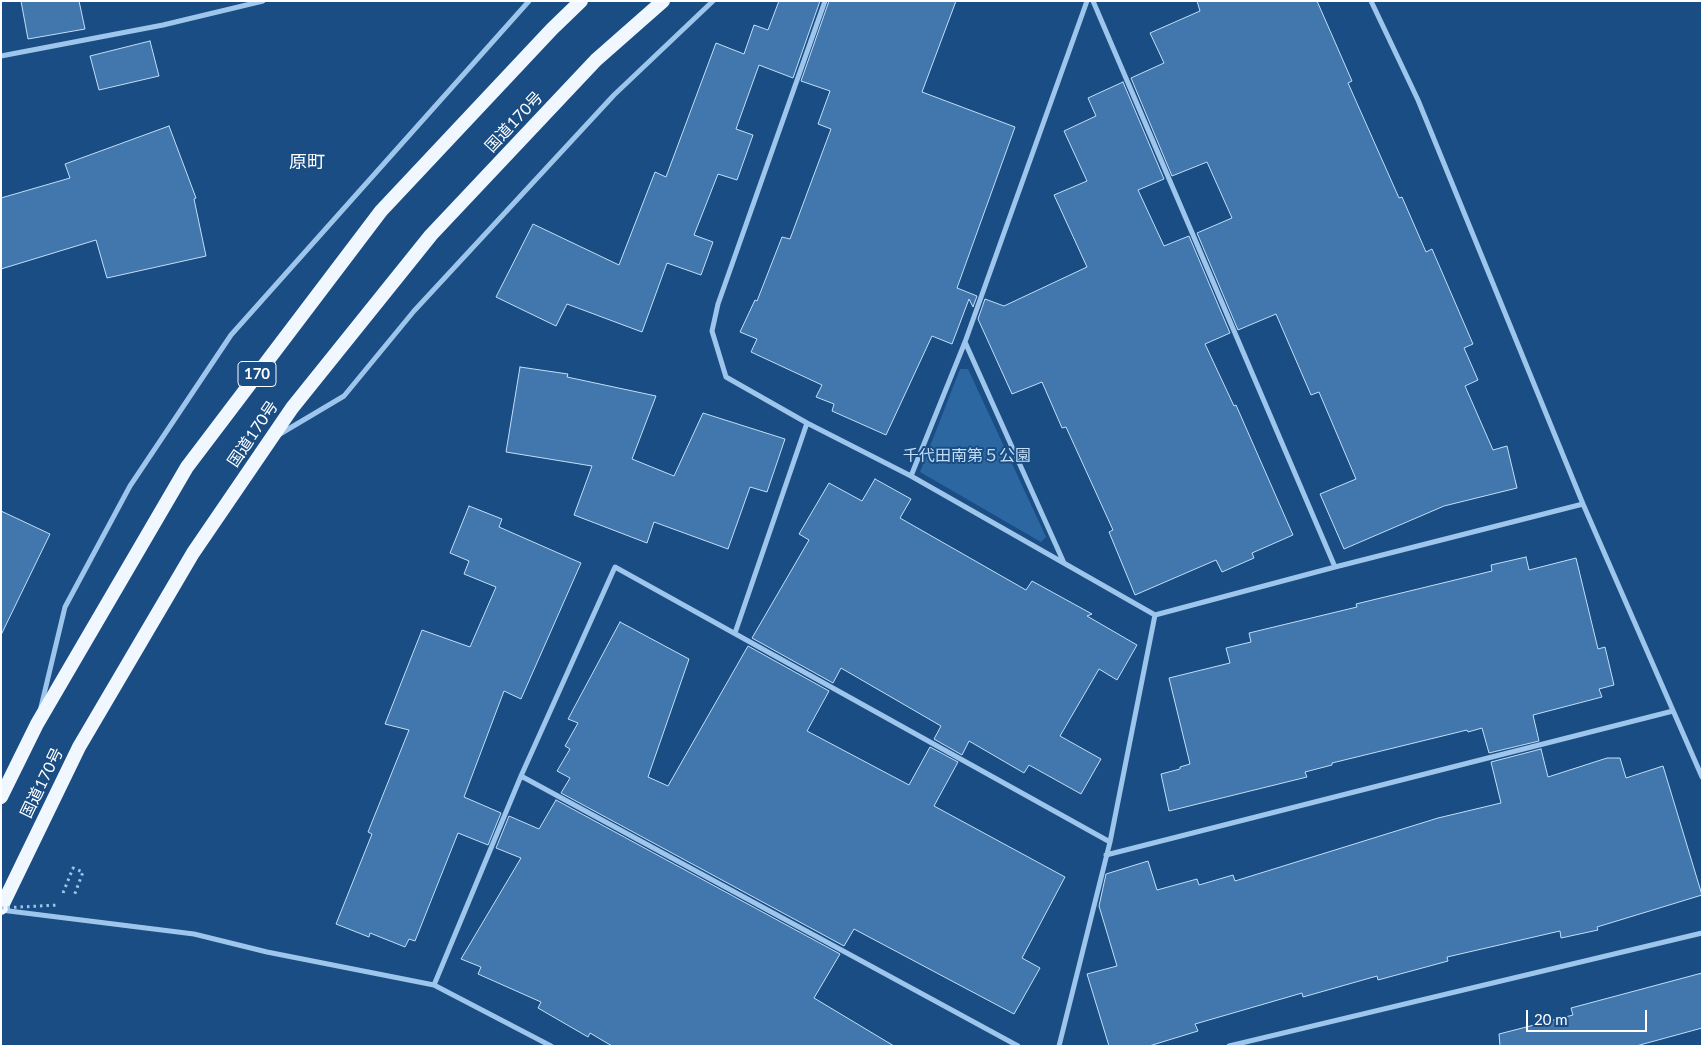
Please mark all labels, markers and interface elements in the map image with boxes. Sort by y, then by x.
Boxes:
street label: 国道170号 [481,88,547,156]
district label: 原町 [289,151,325,173]
road number: 170 [238,362,276,386]
street label: 国道170号 [224,397,282,471]
park label: 千代田南第５公園 [903,446,1031,466]
street label: 国道170号 [17,745,67,821]
scale bar [1528,1000,1649,1032]
text: 20 m [1534,1010,1568,1028]

